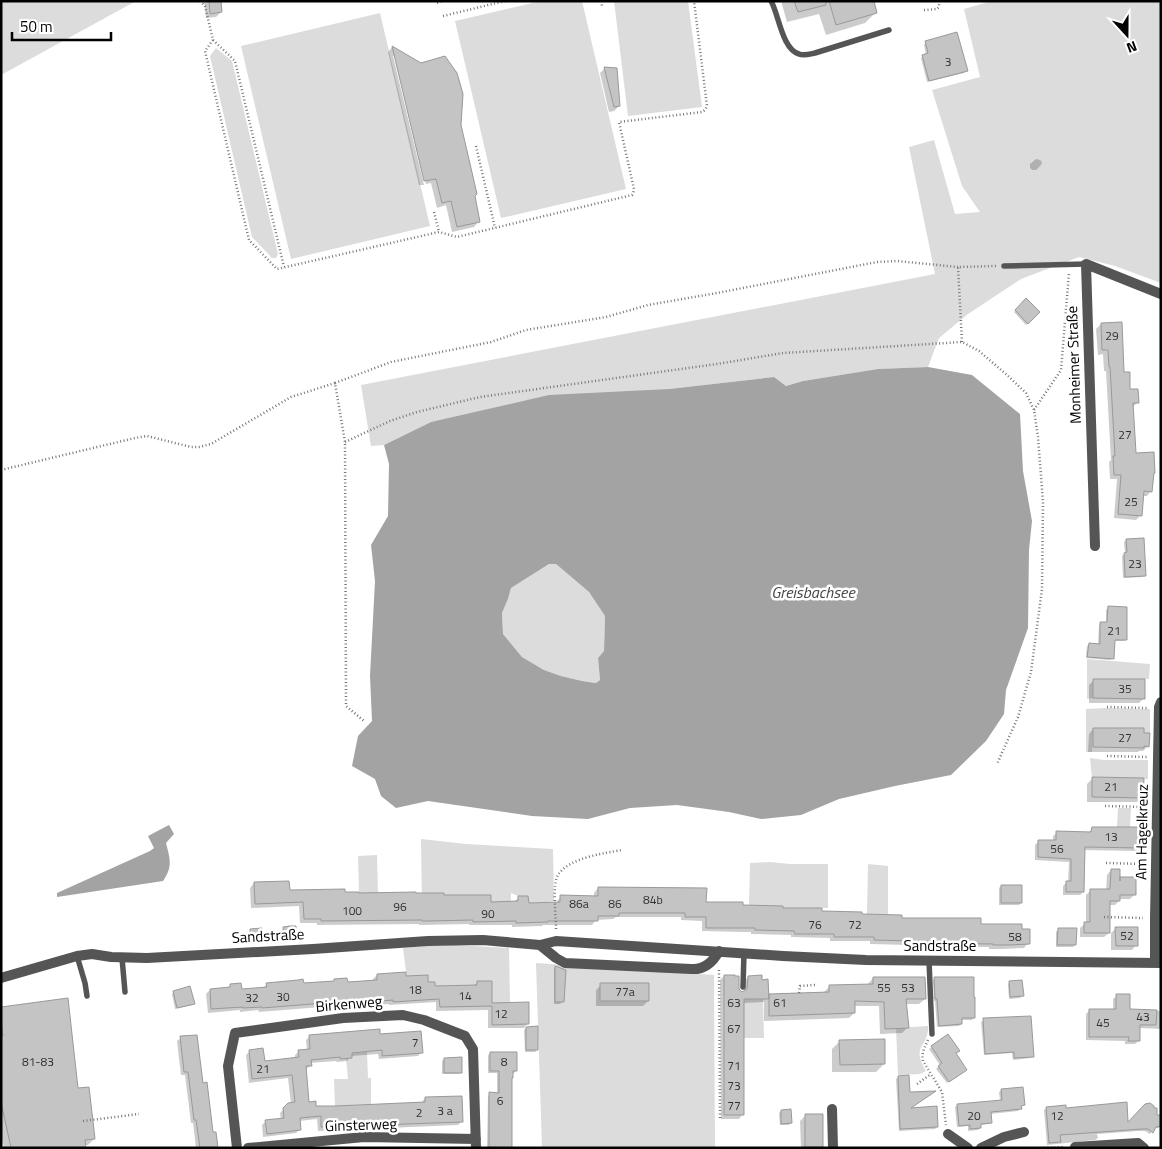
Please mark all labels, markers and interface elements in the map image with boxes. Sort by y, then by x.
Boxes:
scale bar [12,10,111,42]
north arrow [1102,10,1152,60]
text: 50 m [20,15,53,38]
text: N [1124,36,1140,59]
house number: 3 [945,52,951,71]
street label: Monheimer Straße [1060,306,1087,424]
house number: 29 [1105,326,1119,345]
house number: 27 [1118,425,1132,444]
house number: 25 [1124,492,1138,511]
house number: 23 [1128,554,1142,573]
water label: Greisbachsee [771,580,856,604]
house number: 21 [1107,621,1121,640]
house number: 35 [1118,679,1132,698]
house number: 27 [1118,728,1132,747]
house number: 21 [1104,777,1118,796]
street label: Am Hagelkreuz [1129,784,1154,880]
house number: 13 [1104,827,1118,846]
house number: 56 [1050,839,1064,858]
house number: 84b [643,890,663,909]
house number: 86a [569,894,589,913]
house number: 86 [608,894,622,913]
house number: 96 [393,897,407,916]
house number: 100 [342,901,362,920]
house number: 90 [481,904,495,923]
house number: 76 [808,915,822,934]
house number: 72 [848,915,862,934]
street label: Sandstraße [231,922,305,949]
house number: 52 [1120,926,1134,945]
house number: 58 [1008,927,1022,946]
street label: Sandstraße [904,934,976,957]
house number: 55 [877,978,891,997]
house number: 53 [901,978,915,997]
house number: 18 [408,980,422,999]
house number: 77a [615,982,635,1001]
house number: 14 [458,986,472,1005]
house number: 30 [276,987,290,1006]
house number: 32 [245,988,259,1007]
street label: Birkenweg [315,989,384,1018]
house number: 63 [727,993,741,1012]
house number: 61 [773,993,787,1012]
house number: 12 [494,1004,508,1023]
house number: 43 [1136,1007,1150,1026]
house number: 45 [1096,1013,1110,1032]
house number: 67 [727,1019,741,1038]
house number: 7 [412,1033,418,1052]
house number: 81-83 [22,1052,54,1071]
house number: 8 [501,1052,508,1071]
house number: 71 [727,1056,741,1075]
house number: 21 [256,1059,270,1078]
house number: 73 [727,1076,741,1095]
house number: 6 [497,1091,504,1110]
house number: 77 [727,1096,741,1115]
house number: 3 a [437,1101,453,1120]
house number: 2 [416,1103,422,1122]
house number: 20 [967,1106,981,1125]
house number: 12 [1050,1106,1064,1125]
street label: Ginsterweg [324,1112,398,1137]

